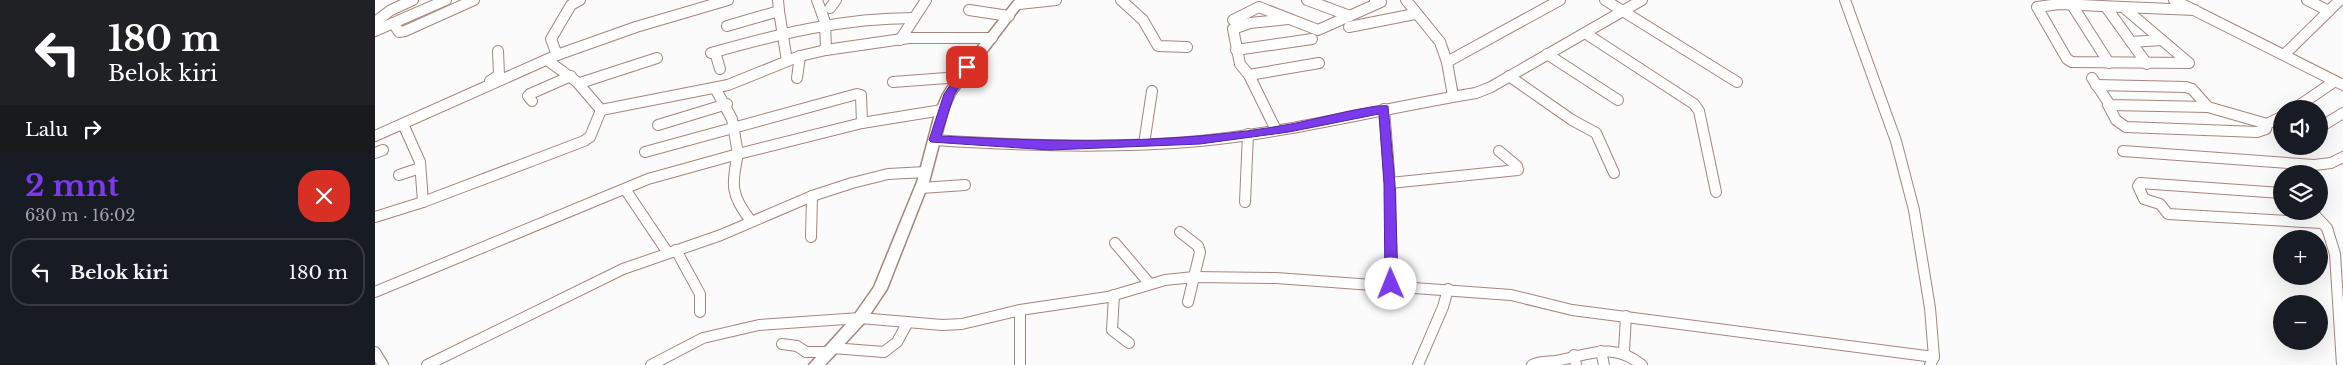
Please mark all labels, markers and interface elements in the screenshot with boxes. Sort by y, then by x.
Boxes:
text: 180 m [108,17,220,60]
icon: left [25,20,90,85]
pin [946,46,988,88]
icon: arrive [953,53,981,81]
text: Belok kiri [108,60,218,87]
map controls [2273,100,2328,350]
button: sound [2273,100,2328,155]
icon: right [78,115,106,143]
text: Lalu [25,118,68,141]
button: layers [2273,165,2328,220]
text: 2 mnt [25,167,119,204]
button: close [298,170,350,222]
text: 630 m · 16:02 [25,205,135,225]
button: + [2273,230,2328,285]
position arrow [1364,257,1416,309]
icon: left [27,258,55,286]
text: Belok kiri [70,261,169,284]
text: 180 m [289,261,348,284]
button: − [2273,295,2328,350]

